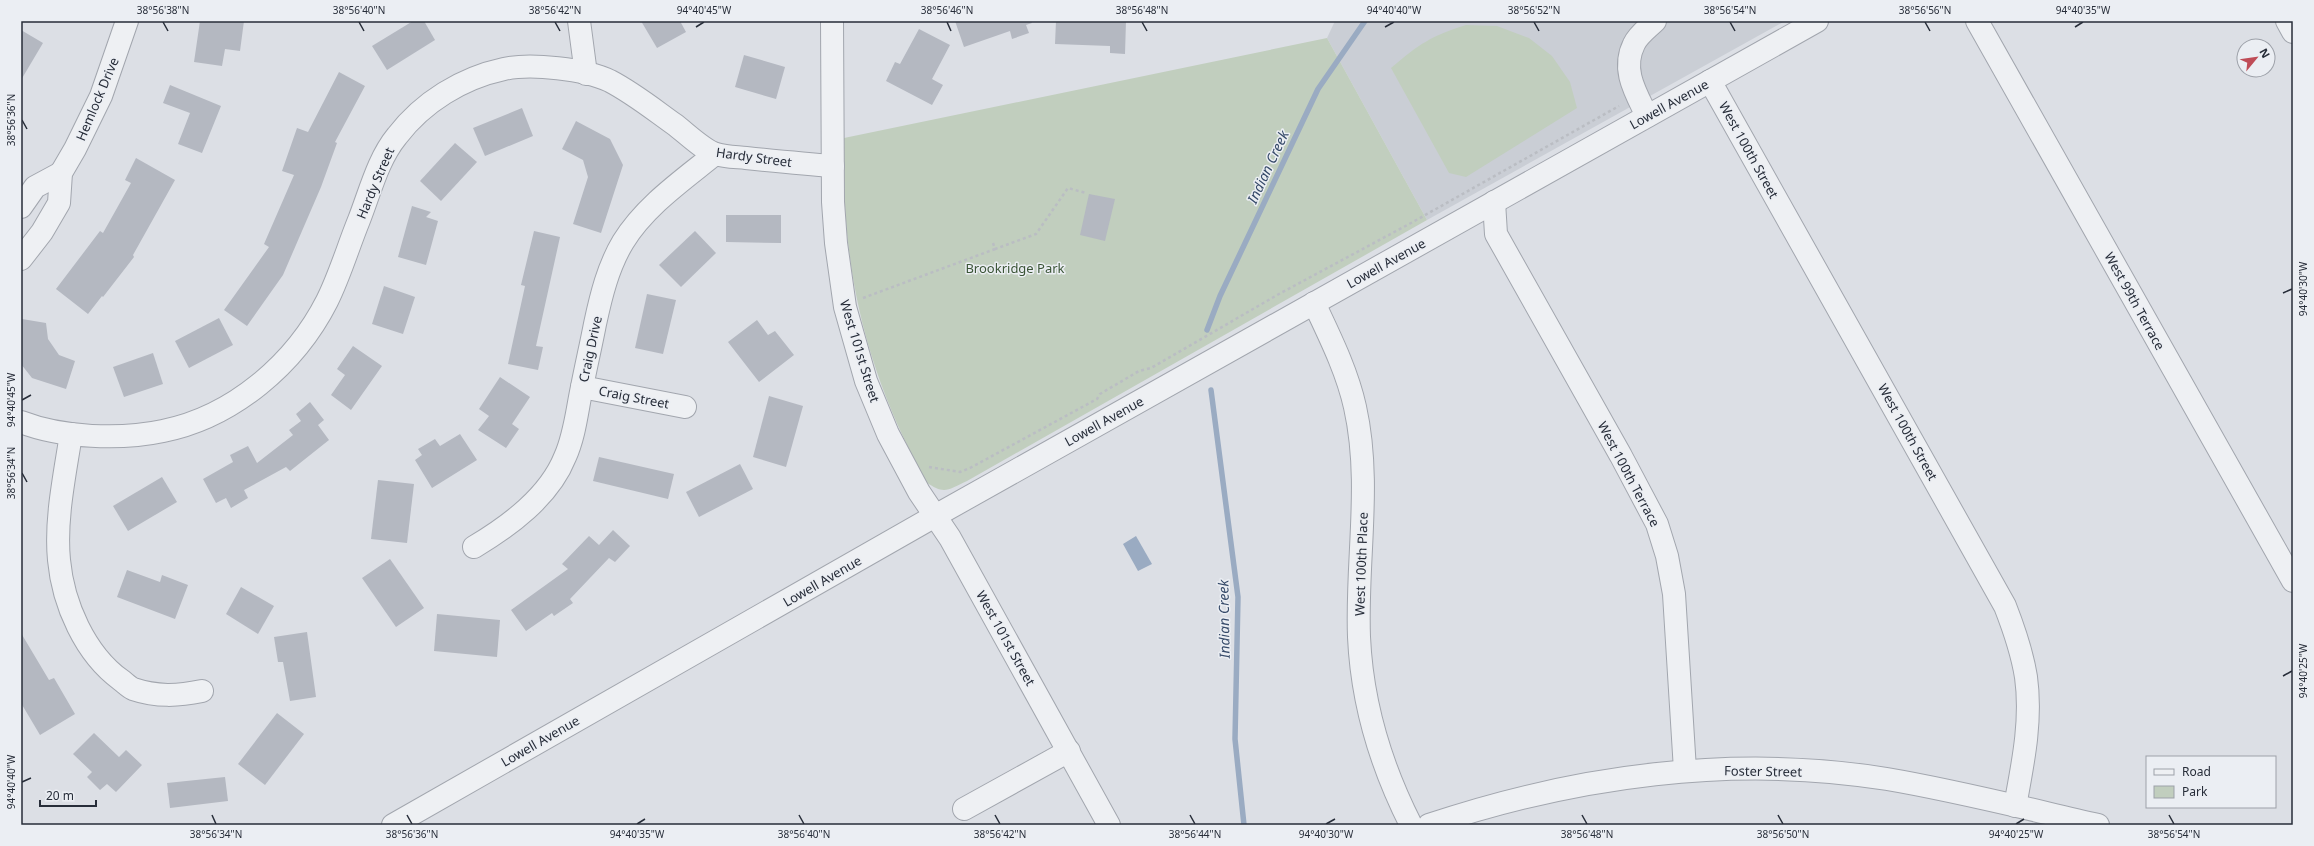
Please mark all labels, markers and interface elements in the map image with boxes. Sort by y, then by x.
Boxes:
text: 38°56'38"N [137,3,189,17]
text: 38°56'40"N [333,3,385,17]
text: 38°56'42"N [529,3,581,17]
text: 94°40'45"W [677,3,732,17]
text: 38°56'46"N [921,3,973,17]
text: 38°56'48"N [1116,3,1168,17]
text: 94°40'40"W [1367,3,1422,17]
text: 38°56'52"N [1508,3,1560,17]
text: 38°56'54"N [1704,3,1756,17]
text: 38°56'56"N [1899,3,1951,17]
text: 94°40'35"W [2056,3,2111,17]
north arrow [2236,38,2276,78]
text: N [2256,45,2274,60]
street label: Hemlock Drive [71,54,123,144]
street label: Lowell Avenue [1626,75,1712,133]
text: 38°56'36"N [4,94,18,146]
street label: West 100th Street [1715,98,1783,202]
water label: Indian Creek [1242,126,1293,207]
street label: Hardy Street [715,143,793,171]
street label: Hardy Street [352,144,398,222]
street label: Lowell Avenue [1343,234,1429,292]
street label: West 99th Terrace [2101,249,2169,353]
park label: Brookridge Park [965,259,1065,277]
text: 94°40'30"W [2296,261,2310,316]
street label: West 101st Street [836,298,884,405]
street label: Craig Drive [574,314,606,384]
text: 94°40'45"W [4,372,18,427]
street label: West 100th Street [1874,380,1942,484]
street label: Craig Street [597,381,671,413]
street label: Lowell Avenue [1061,392,1147,450]
street label: West 100th Terrace [1594,418,1664,530]
text: 38°56'34"N [4,447,18,499]
street label: West 100th Place [1350,512,1372,616]
street label: Lowell Avenue [780,551,864,611]
water label: Indian Creek [1213,579,1234,659]
street label: West 101st Street [972,587,1040,689]
text: 94°40'25"W [2296,643,2310,698]
street label: Lowell Avenue [498,711,582,771]
text: 94°40'40"W [4,754,18,809]
legend [2146,756,2276,808]
street label: Foster Street [1724,761,1802,781]
text: Road [2182,763,2211,780]
scale bar [40,782,96,808]
text: Park [2182,783,2208,800]
text: 20 m [46,787,74,804]
text: 38°56'34"N [190,827,242,841]
text: 38°56'36"N [386,827,438,841]
text: 94°40'35"W [610,827,665,841]
text: 38°56'40"N [778,827,830,841]
text: 38°56'42"N [974,827,1026,841]
text: 38°56'44"N [1169,827,1221,841]
text: 94°40'30"W [1299,827,1354,841]
text: 38°56'48"N [1561,827,1613,841]
text: 38°56'50"N [1757,827,1809,841]
text: 94°40'25"W [1989,827,2044,841]
text: 38°56'54"N [2148,827,2200,841]

